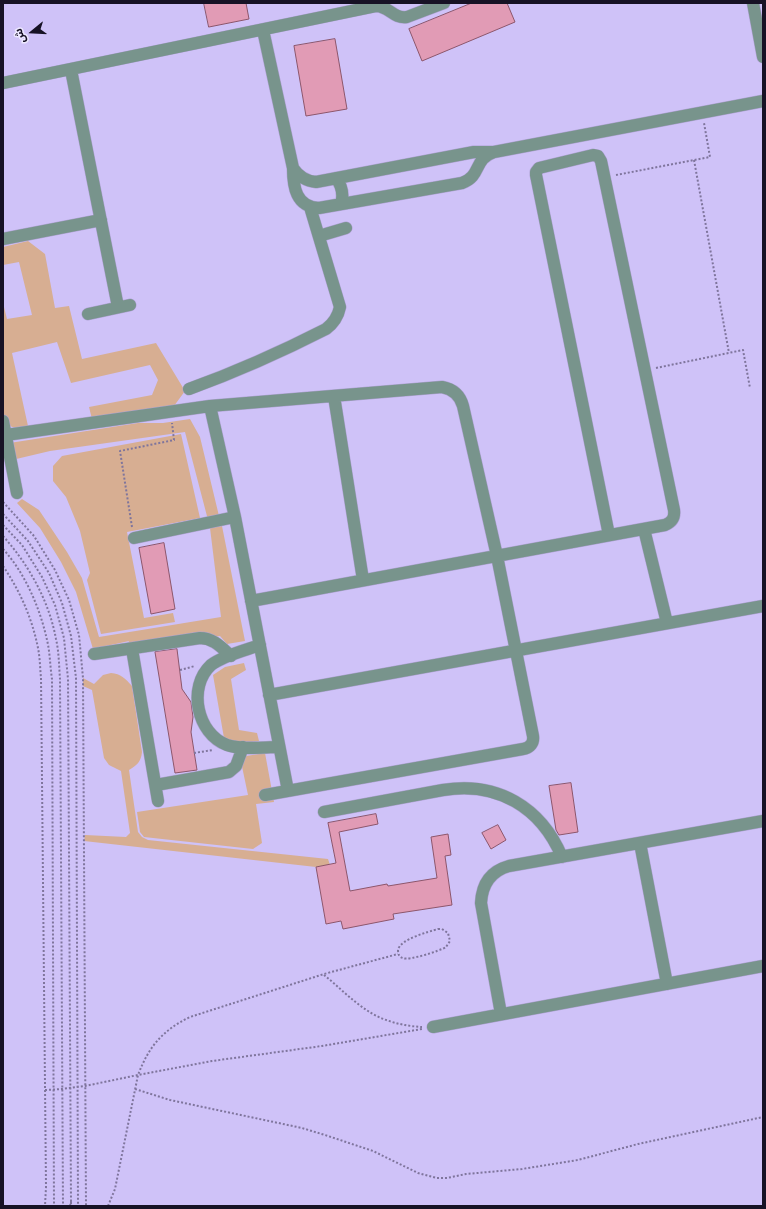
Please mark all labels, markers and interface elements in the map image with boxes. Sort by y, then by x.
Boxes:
north arrow [12,12,52,52]
text: ش [12,27,29,45]

